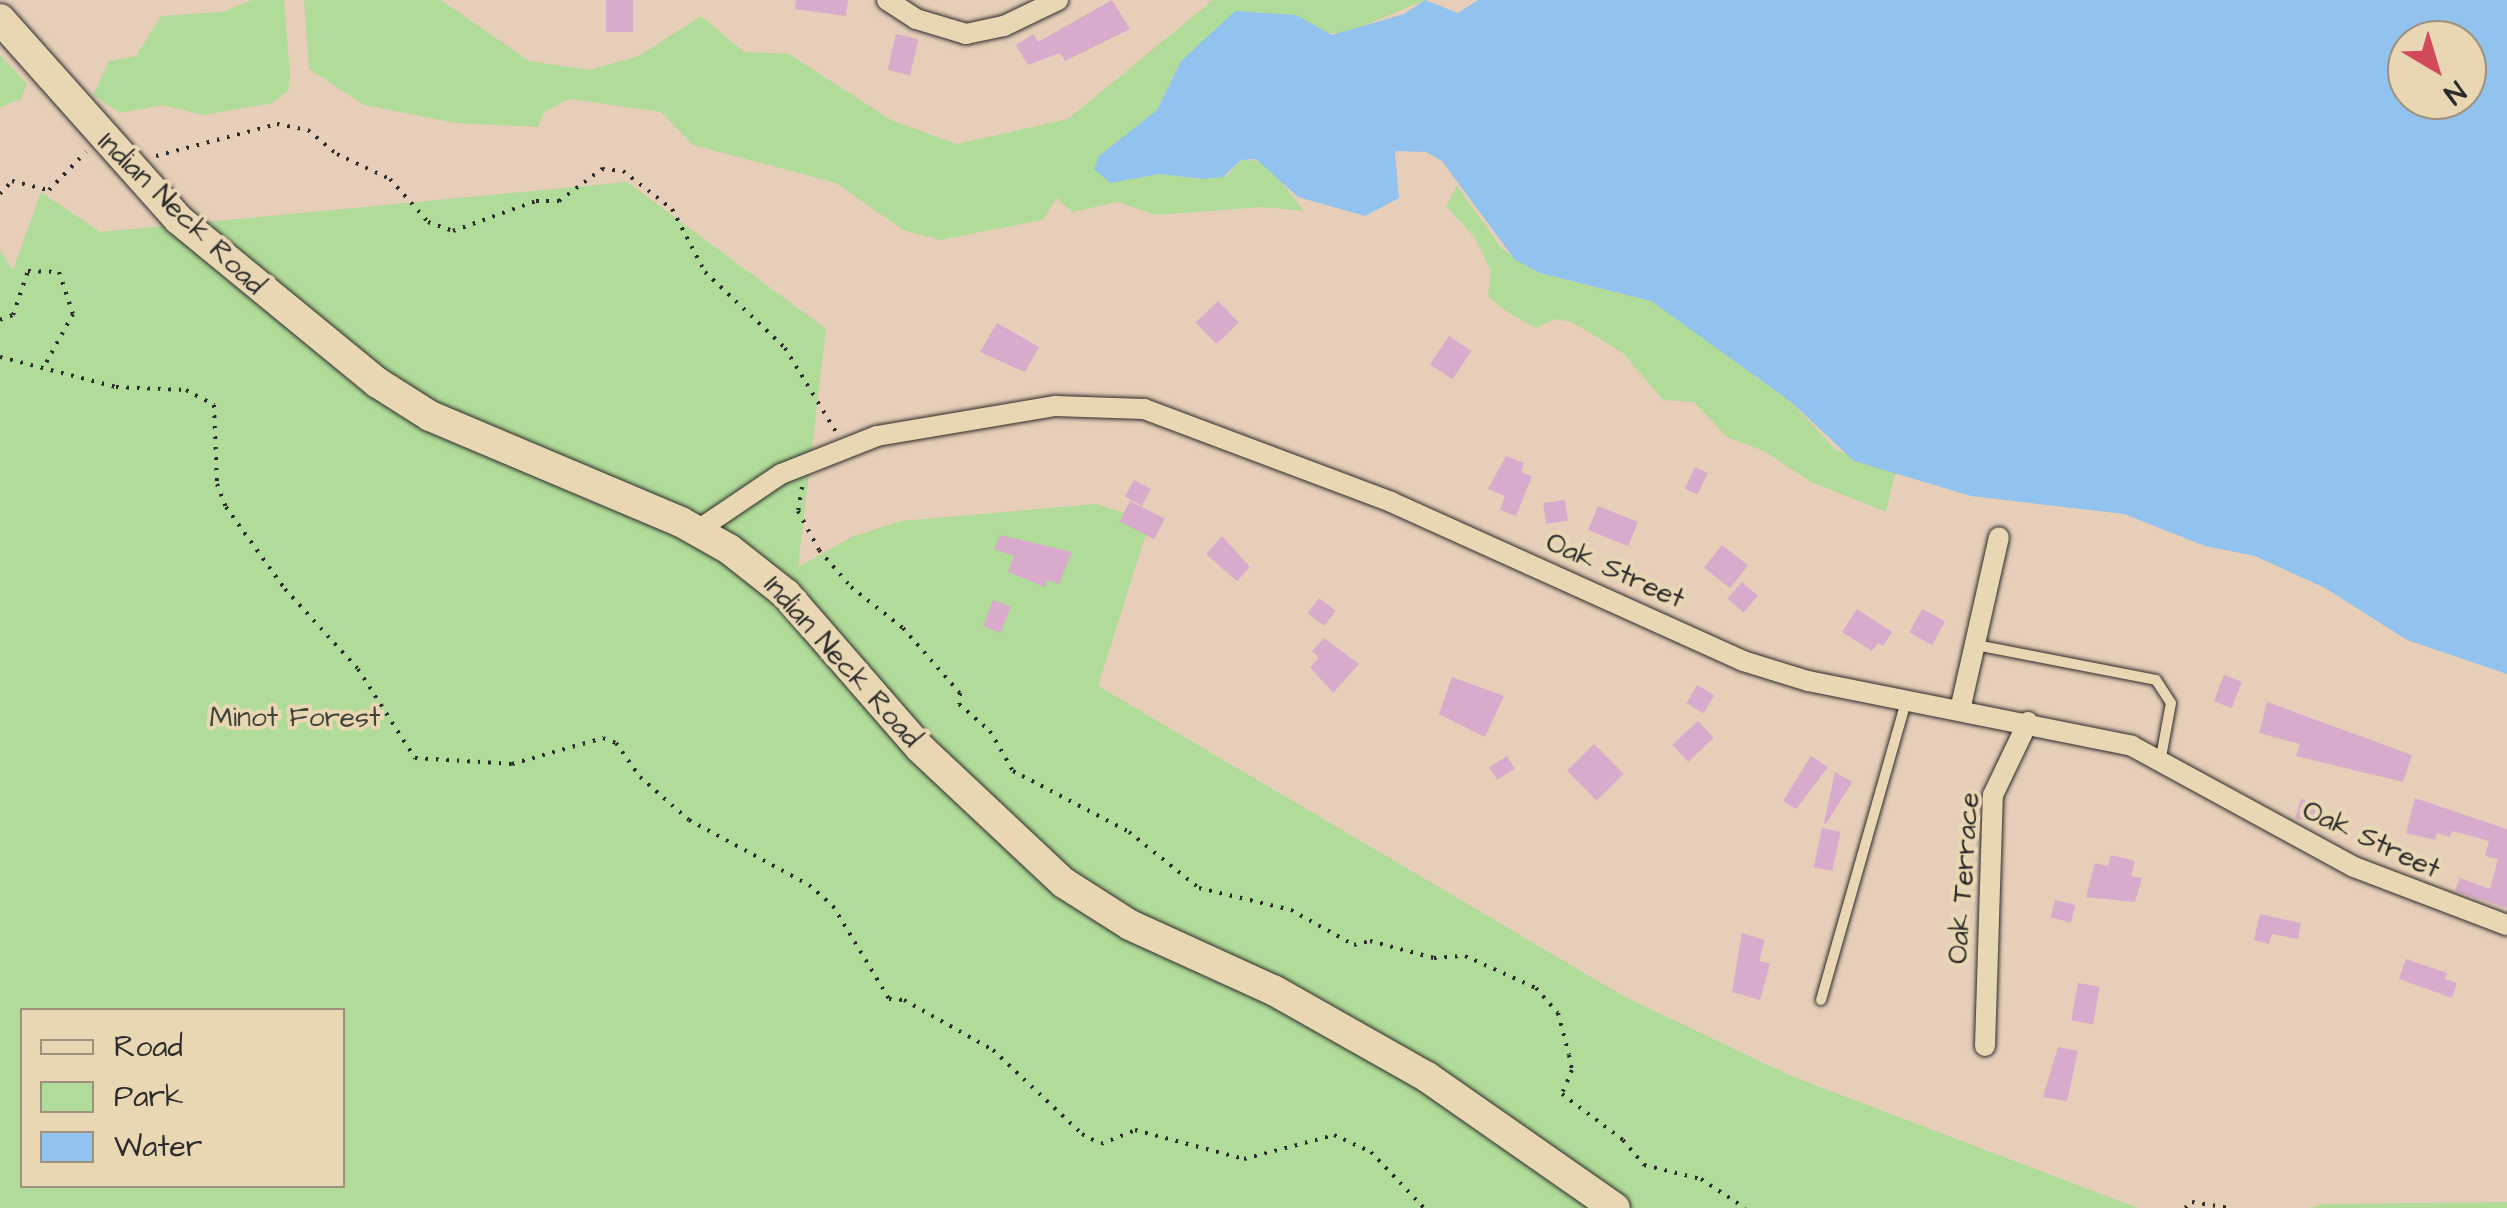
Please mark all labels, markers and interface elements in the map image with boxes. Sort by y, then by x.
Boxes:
north arrow [2387,20,2487,120]
text: N [2436,72,2473,113]
street label: Indian Neck Road [90,126,272,302]
street label: Oak Street [1541,526,1689,616]
street label: Indian Neck Road [756,569,928,755]
park label: Minot Forest [210,701,380,735]
street label: Oak Terrace [1941,791,1987,965]
street label: Oak Street [2297,794,2445,886]
legend [20,1008,345,1188]
text: Road [114,1026,183,1068]
text: Park [114,1076,183,1118]
text: Water [114,1126,202,1168]

